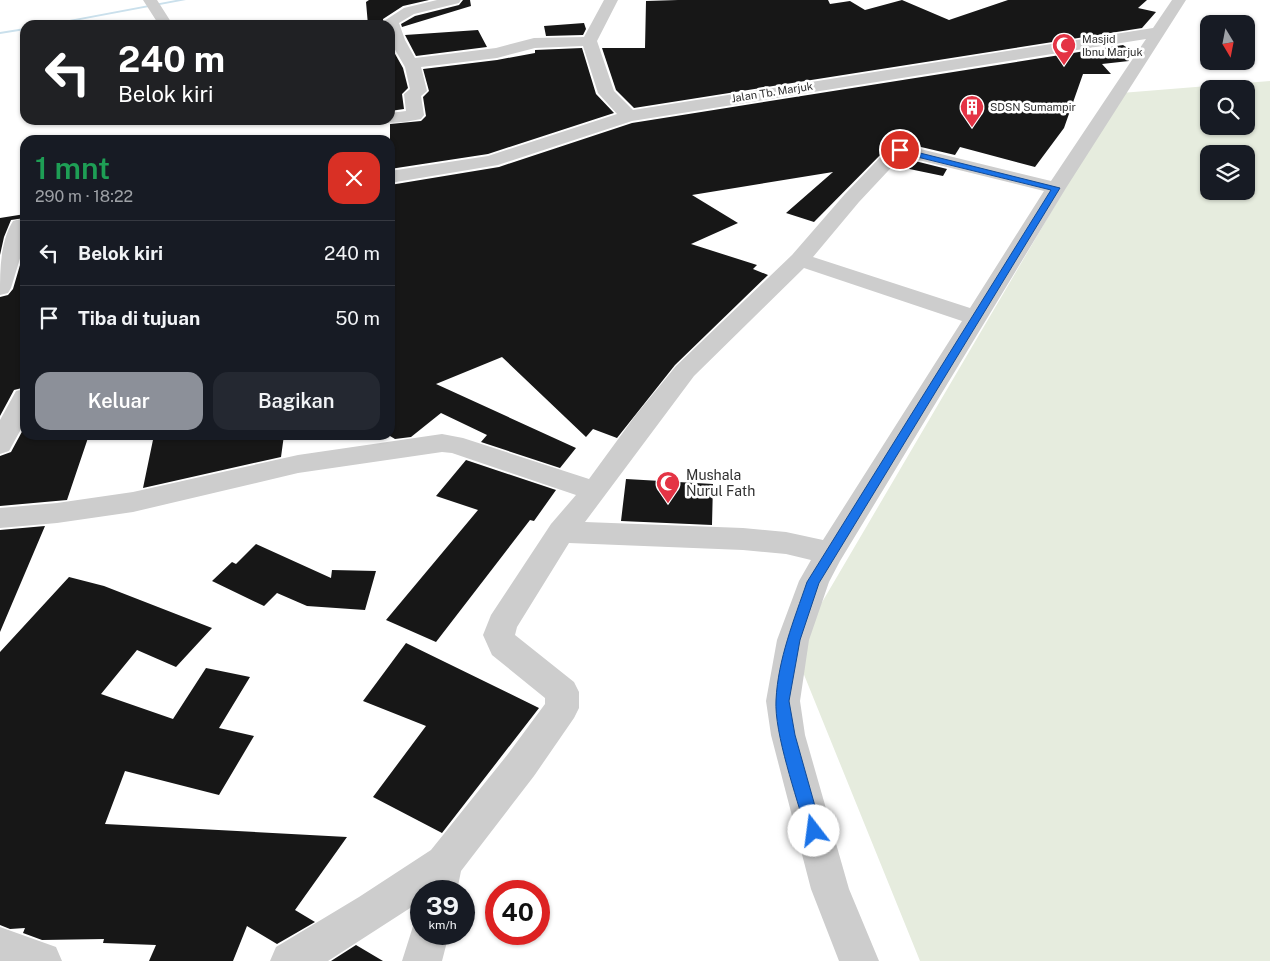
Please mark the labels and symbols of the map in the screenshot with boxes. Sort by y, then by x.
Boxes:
north arrow [1200,15,1255,70]
mosque icon: Masjid Ibnu Marjuk [1051,32,1077,66]
place label: Masjid Ibnu Marjuk [1082,33,1143,58]
street label: Jalan Tb. Marjuk [730,80,814,104]
building icon: SDSN Sumampir [959,94,985,128]
place label: SDSN Sumampir [990,101,1076,113]
pin [879,129,921,171]
place label: Mushala Nurul Fath [686,467,755,499]
mosque icon: Mushala Nurul Fath [655,470,681,504]
position arrow [787,804,839,856]
speed limit sign: 40 [485,880,550,945]

